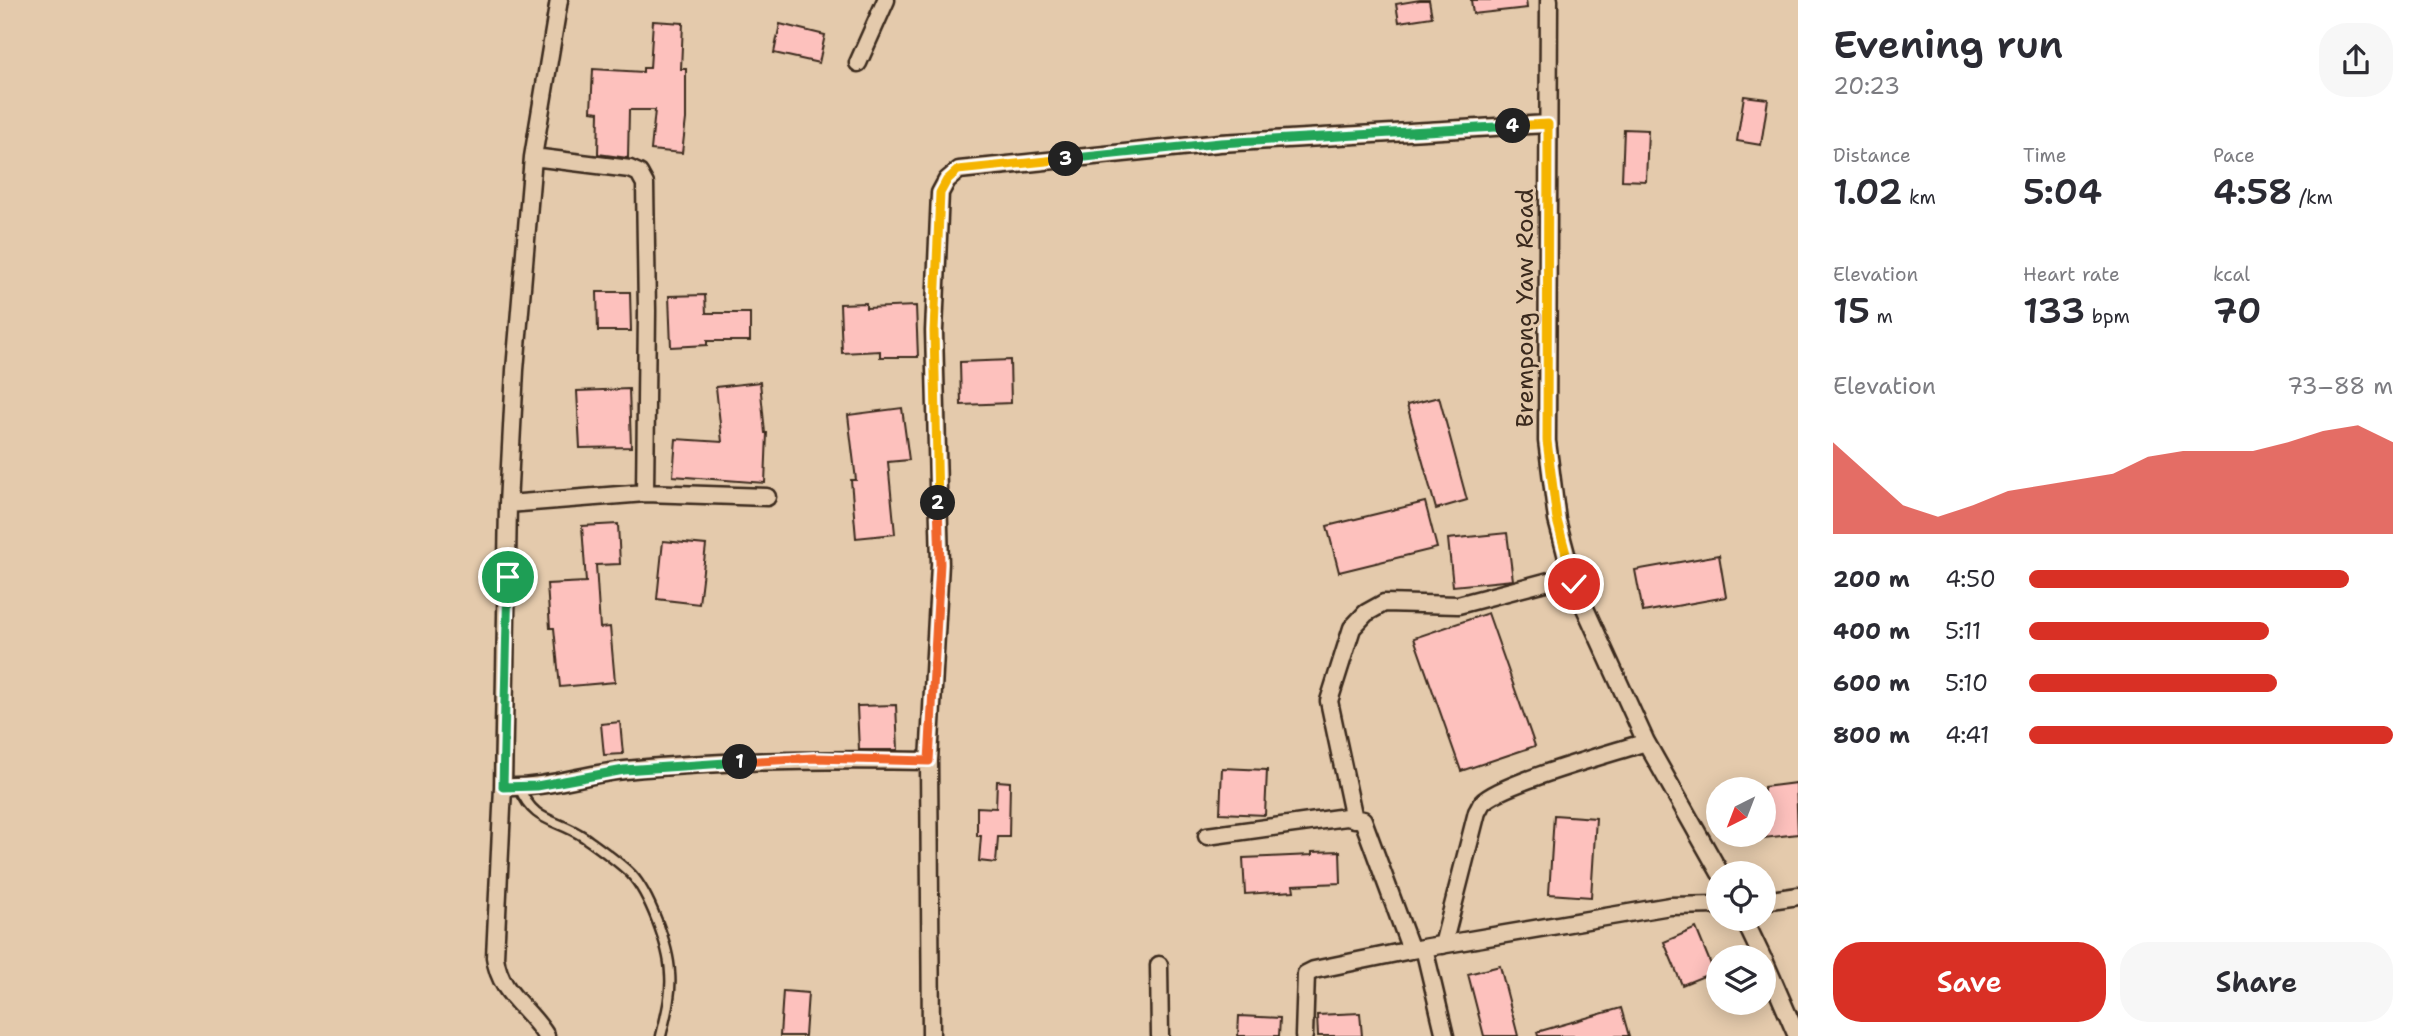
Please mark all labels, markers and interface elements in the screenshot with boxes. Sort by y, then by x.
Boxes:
text: Evening run [1833,19,2063,70]
button: share [2319,23,2393,97]
text: 20:23 [1833,71,1900,101]
pin: 4 [1496,108,1530,144]
text: 4 [1506,113,1519,138]
pin: 3 [1048,142,1084,176]
text: Distance [1833,143,1911,168]
text: Time [2023,143,2067,168]
text: Pace [2213,143,2255,168]
text: 3 [1059,146,1072,171]
text: 1.02 [1833,168,1903,215]
text: 5:04 [2023,168,2102,215]
text: 4:58 [2213,168,2292,215]
text: km [1903,185,1936,210]
text: /km [2292,185,2333,210]
street label: Brempong Yaw Road [1509,189,1541,427]
text: Elevation [1833,262,1918,287]
text: Heart rate [2023,262,2120,287]
text: kcal [2213,262,2250,287]
text: 15 [1833,287,1870,334]
text: 133 [2023,287,2085,334]
text: 70 [2213,287,2262,334]
text: m [1870,304,1893,329]
text: bpm [2085,304,2130,329]
text: Elevation [1833,371,1936,401]
text: 73–88 m [2287,371,2393,401]
pin: 2 [920,486,956,520]
text: 2 [931,490,944,515]
pin [478,547,538,607]
pin [1544,554,1604,614]
icon: arrive [489,558,527,596]
text: 200 m [1833,564,1910,594]
text: 4:50 [1945,564,1996,594]
icon: check [1555,565,1593,603]
text: 400 m [1833,616,1910,646]
text: 5:11 [1945,616,1981,646]
text: 600 m [1833,668,1910,698]
text: 5:10 [1945,668,1988,698]
text: 800 m [1833,720,1910,750]
text: 4:41 [1945,720,1990,750]
pin: 1 [722,744,758,780]
text: 1 [735,749,744,774]
north arrow [1706,777,1776,847]
map controls [1706,777,1776,1015]
button: locate [1706,861,1776,931]
button: Save [1833,942,2106,1022]
button: Share [2120,942,2393,1022]
button: layers [1706,945,1776,1015]

